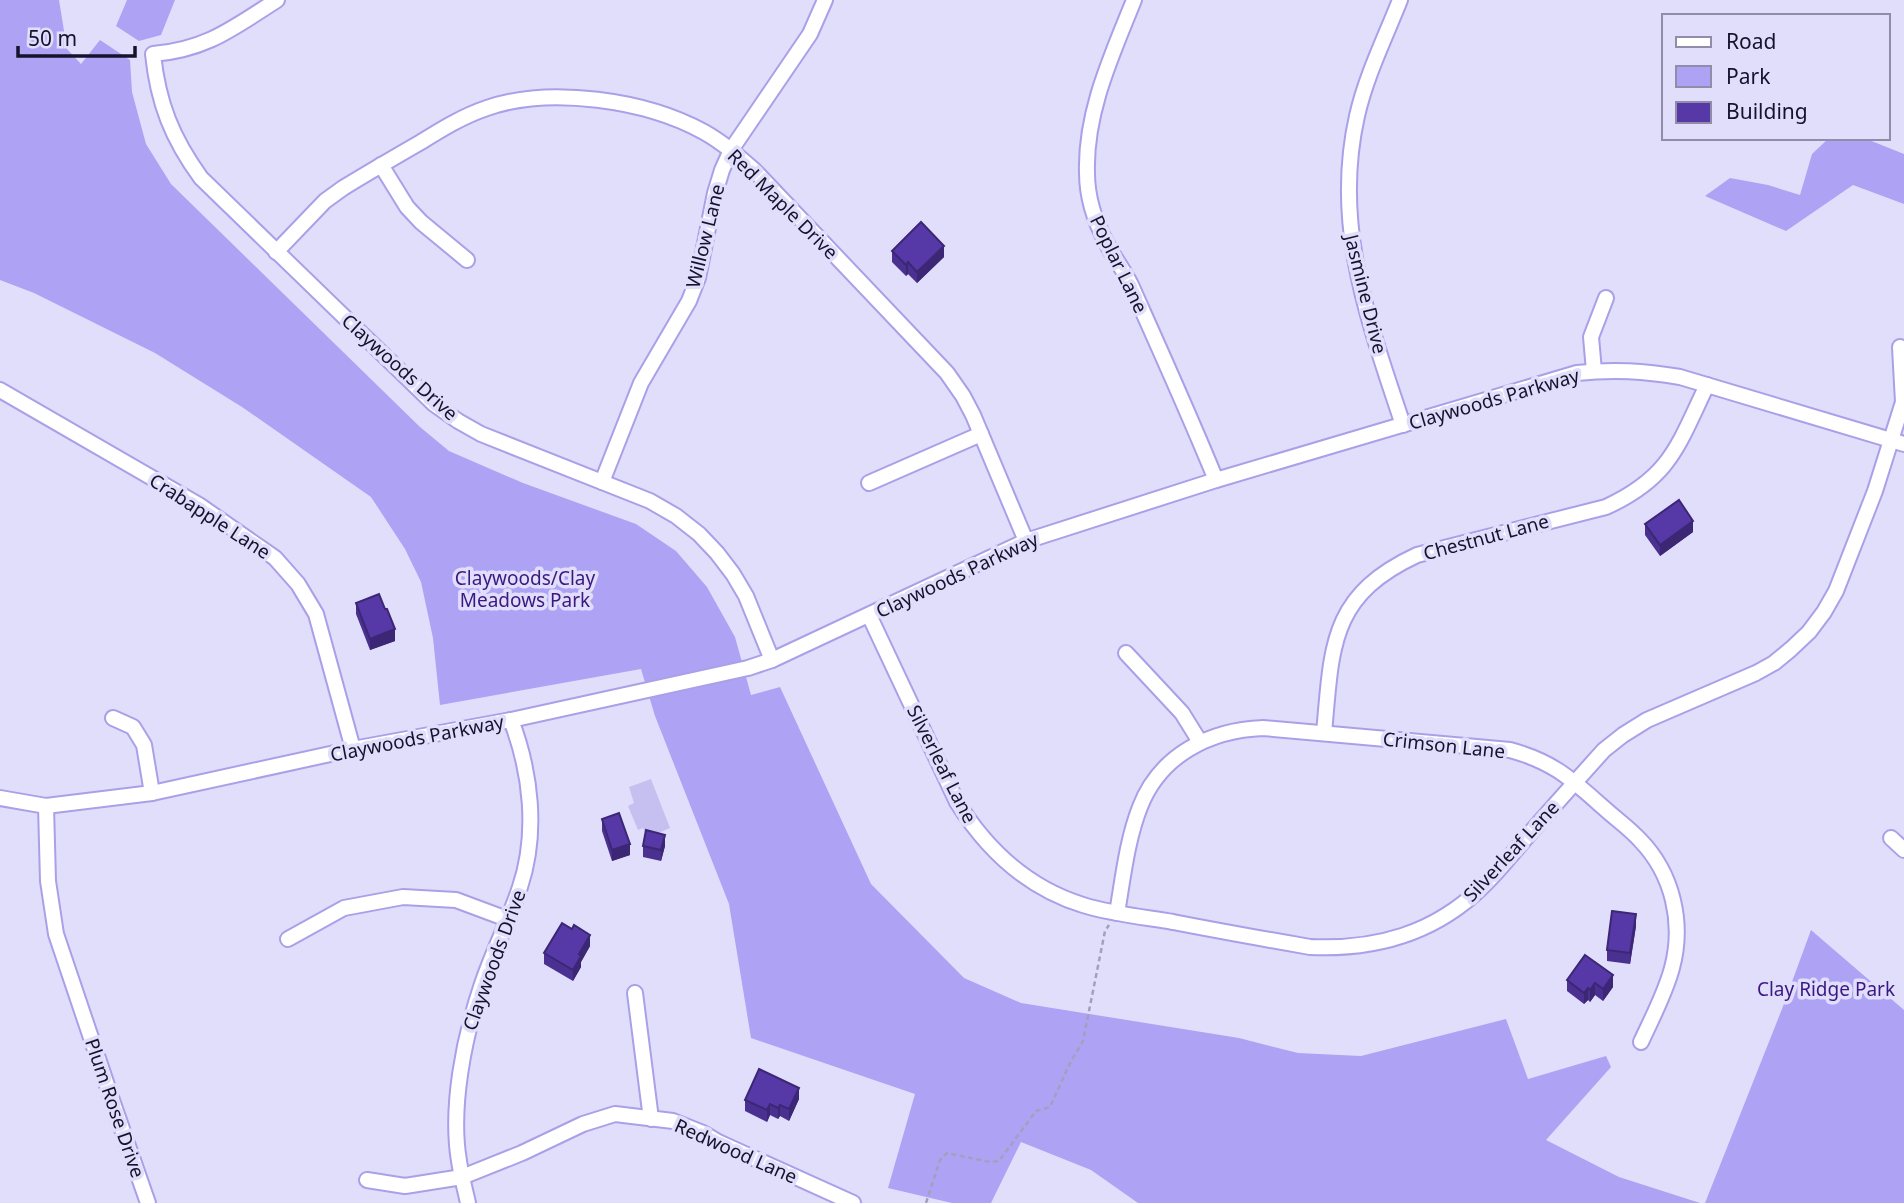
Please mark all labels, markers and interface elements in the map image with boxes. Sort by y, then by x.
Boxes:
scale bar [18,14,135,58]
legend [1662,14,1890,140]
text: 50 m [28,24,77,52]
text: Road [1726,27,1776,55]
text: Park [1726,62,1771,90]
text: Building [1726,97,1808,125]
street label: Red Maple Drive [722,143,844,265]
street label: Willow Lane [680,181,730,291]
street label: Poplar Lane [1084,211,1154,317]
street label: Jasmine Drive [1338,230,1393,356]
street label: Claywoods Drive [336,308,464,426]
street label: Claywoods Parkway [1406,362,1583,436]
street label: Crabapple Lane [144,467,276,565]
street label: Chestnut Lane [1420,508,1552,566]
street label: Claywoods Parkway [872,526,1043,624]
park label: Claywoods/Clay Meadows Park [455,565,595,613]
street label: Silverleaf Lane [901,701,983,827]
street label: Claywoods Parkway [328,708,506,768]
street label: Crimson Lane [1382,726,1506,764]
street label: Silverleaf Lane [1457,795,1565,907]
street label: Claywoods Drive [456,886,532,1034]
park label: Clay Ridge Park [1757,976,1895,1002]
street label: Plum Rose Drive [79,1035,151,1181]
street label: Redwood Lane [670,1112,802,1190]

